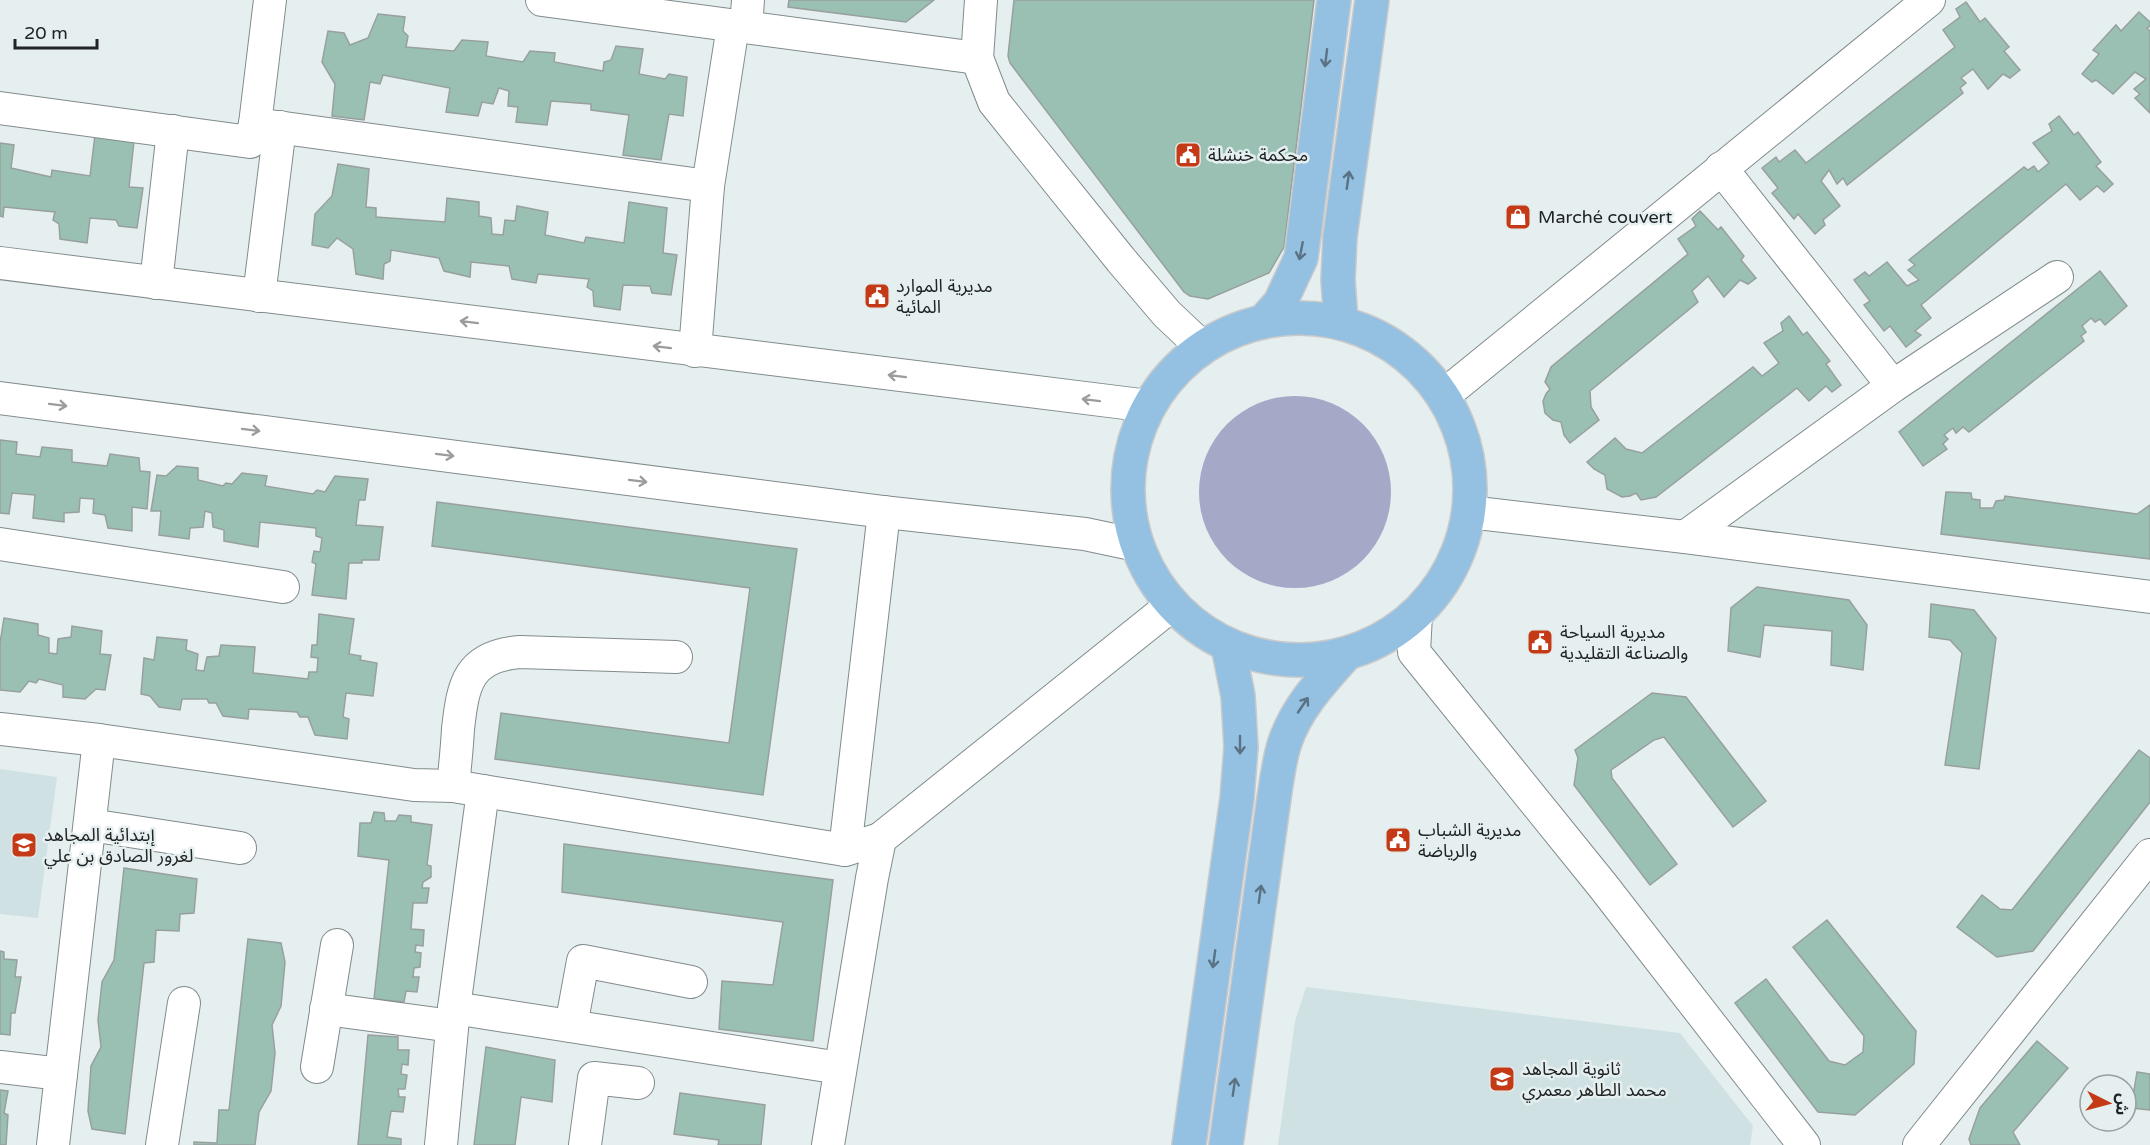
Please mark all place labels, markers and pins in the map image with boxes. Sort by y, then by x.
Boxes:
public building icon: محكمة خنشلة [1173,140,1203,170]
place label: محكمة خنشلة [1208,144,1308,166]
shop icon: Marché couvert [1503,202,1533,232]
place label: Marché couvert [1538,206,1672,228]
place label: مديرية الموارد المائية [896,275,993,318]
public building icon: مديرية الموارد المائية [862,281,892,311]
place label: مديرية السياحة والصناعة التقليدية [1560,621,1688,664]
public building icon: مديرية السياحة والصناعة التقليدية [1525,627,1555,657]
place label: مديرية الشباب والرياضة [1418,819,1521,862]
place label: إبتدائية المجاهد لغرور الصادق بن علي [44,824,193,869]
public building icon: مديرية الشباب والرياضة [1383,825,1413,855]
school or university icon: إبتدائية المجاهد لغرور الصادق بن علي [9,830,39,860]
place label: ثانوية المجاهد محمد الطاهر معمري [1522,1058,1667,1103]
school or university icon: ثانوية المجاهد محمد الطاهر معمري [1487,1064,1517,1094]

